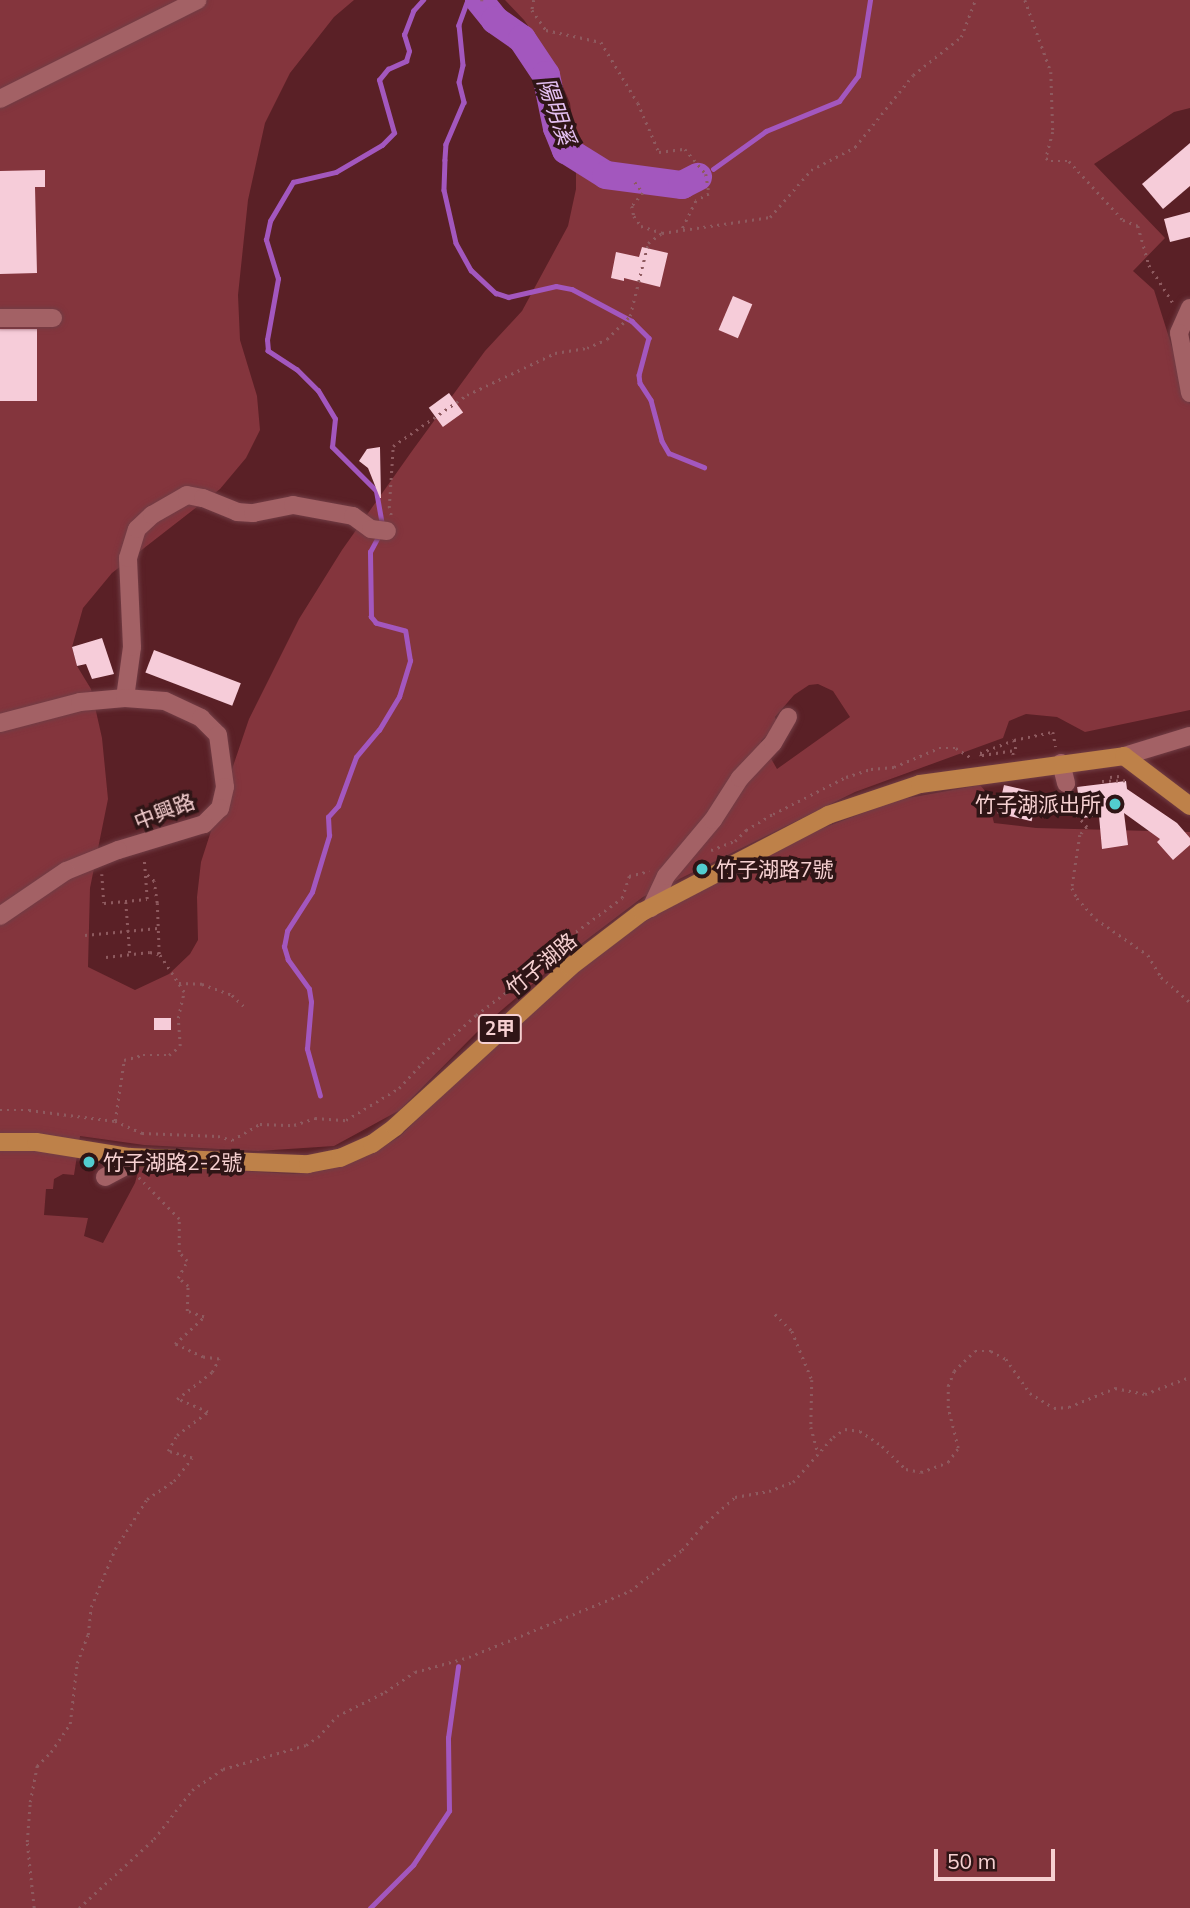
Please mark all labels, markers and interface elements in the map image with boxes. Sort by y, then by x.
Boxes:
water label: 陽明溪 [532,74,580,148]
street label: 中興路 [130,788,198,834]
place label: 竹子湖派出所 [975,791,1101,817]
marker: 竹子湖派出所 [1107,796,1123,812]
place label: 竹子湖路7號 [716,856,834,882]
marker: 竹子湖路7號 [694,861,710,877]
street label: 竹子湖路 [501,927,581,1001]
road number: 2甲 [477,1014,523,1044]
place label: 竹子湖路2-2號 [103,1149,242,1175]
marker: 竹子湖路2-2號 [81,1154,97,1170]
scale bar [938,1834,1059,1878]
text: 50 m [947,1848,996,1874]

